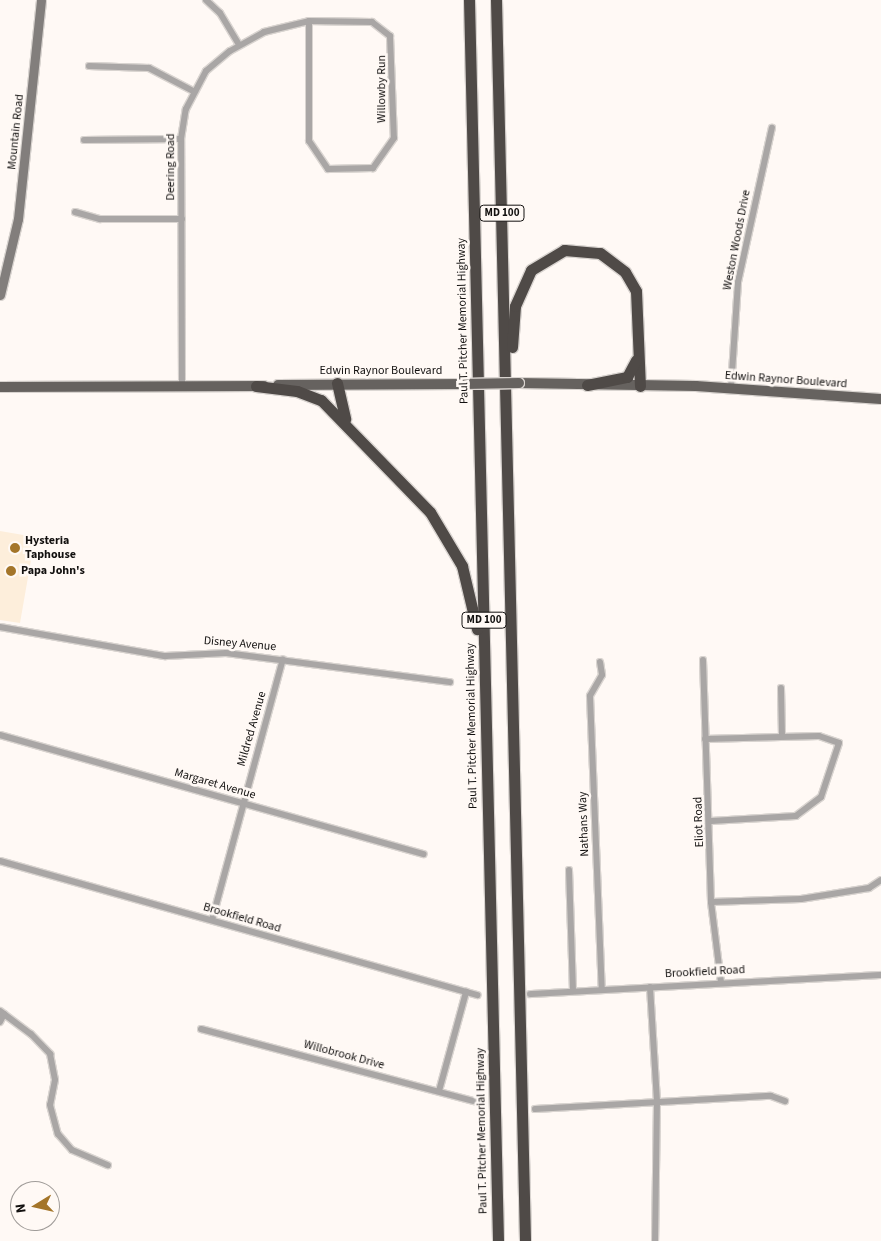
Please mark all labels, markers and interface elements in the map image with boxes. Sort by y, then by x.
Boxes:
street label: Willowby Run [375,55,389,123]
street label: Mountain Road [5,94,27,170]
street label: Deering Road [164,133,178,201]
street label: Weston Woods Drive [720,189,754,291]
road number: MD 100 [480,204,524,222]
street label: Paul T. Pitcher Memorial Highway [454,238,472,404]
street label: Edwin Raynor Boulevard [320,364,442,378]
street label: Edwin Raynor Boulevard [724,369,848,391]
place label: Hysteria Taphouse [25,534,76,562]
marker: Hysteria Taphouse [9,542,21,554]
place label: Papa John's [21,564,85,578]
marker: Papa John's [5,565,17,577]
road number: MD 100 [462,612,506,628]
street label: Disney Avenue [203,634,277,654]
street label: Paul T. Pitcher Memorial Highway [463,643,481,809]
street label: Mildred Avenue [234,690,270,768]
street label: Margaret Avenue [173,765,257,803]
street label: Nathans Way [576,791,592,857]
street label: Eliot Road [691,796,707,848]
street label: Brookfield Road [201,900,283,936]
street label: Brookfield Road [665,963,745,981]
street label: Willobrook Drive [302,1037,386,1073]
street label: Paul T. Pitcher Memorial Highway [473,1048,491,1214]
north arrow [10,1181,60,1231]
text: N [11,1202,32,1214]

